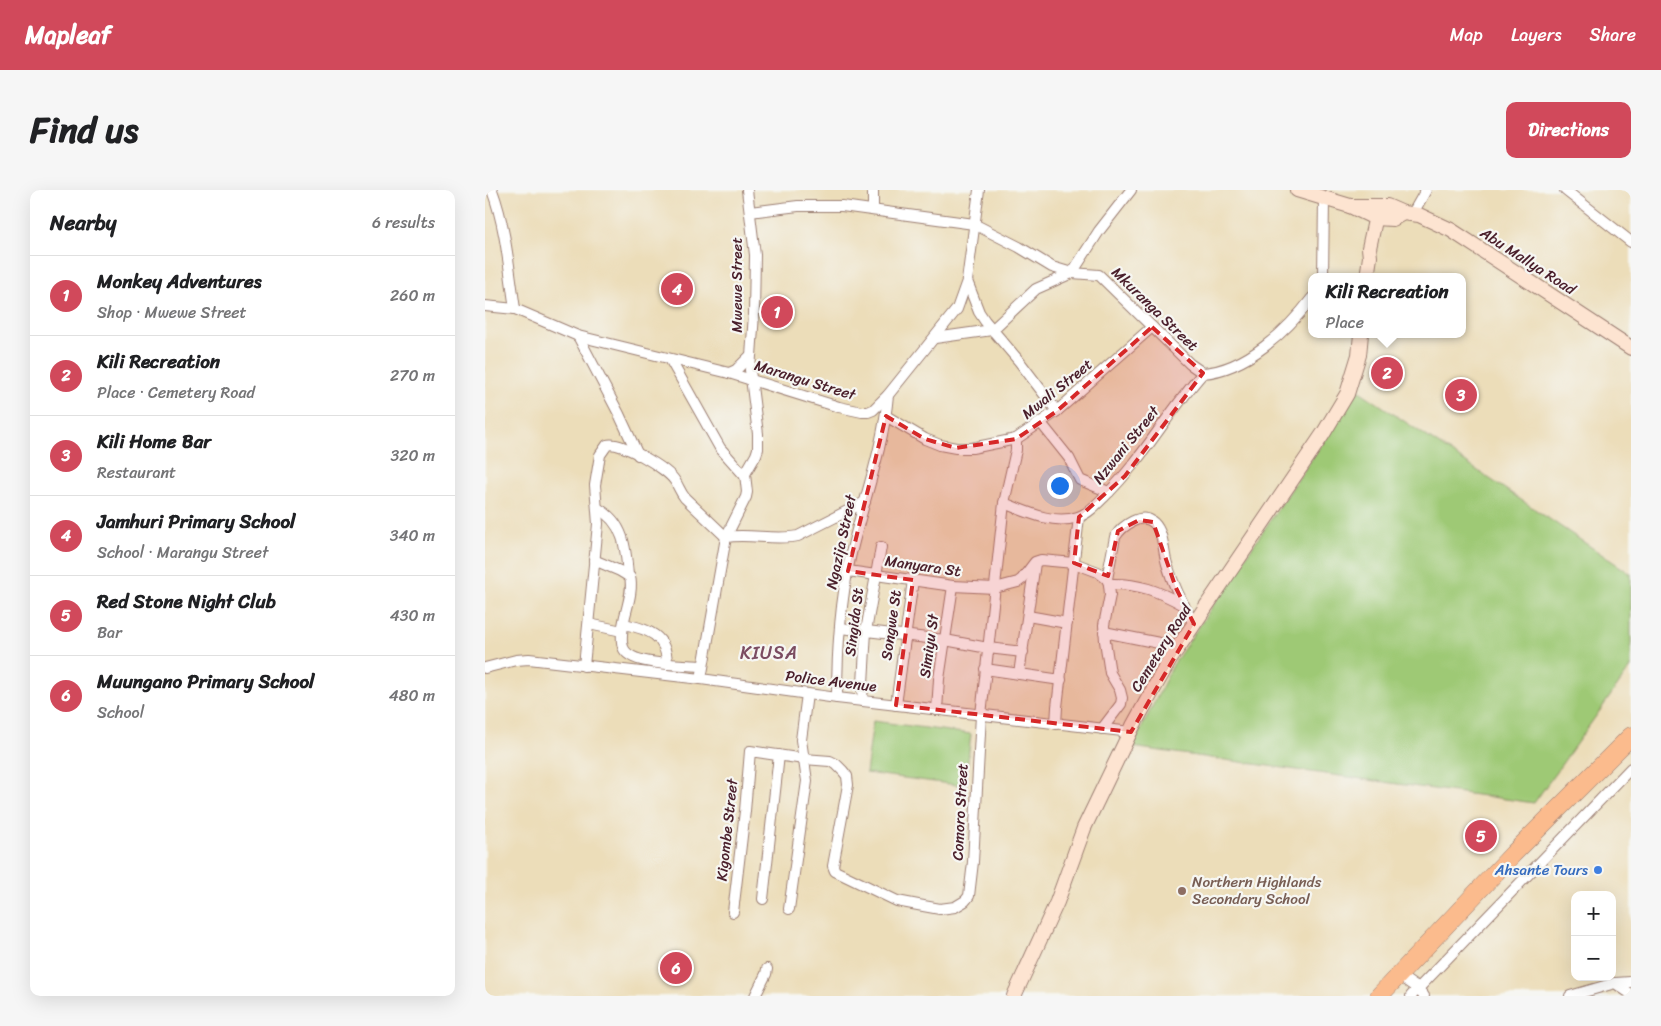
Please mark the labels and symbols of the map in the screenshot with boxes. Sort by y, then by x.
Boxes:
street label: Abu Mallya Road [1474,220,1582,302]
street label: Mwewe Street [724,237,750,333]
street label: Mkuranga Street [1105,260,1205,358]
pin: 4 [661,270,693,308]
pin: 1 [761,293,793,331]
street label: Marangu Street [751,352,860,408]
street label: Mwali Street [1016,352,1099,426]
pin: 2 [1371,354,1403,392]
pin: 3 [1445,376,1477,414]
street label: Nzwani Street [1086,399,1167,490]
your location [1047,473,1073,499]
street label: Ngazija Street [818,491,864,592]
street label: Manyara St [883,548,963,584]
street label: Singida St [837,586,871,658]
street label: Songwe St [873,588,909,662]
street label: Cemetery Road [1123,598,1199,697]
street label: Simiyu St [912,611,946,680]
district label: KIUSA [740,637,798,669]
street label: Police Avenue [784,663,878,699]
street label: Comoro Street [944,762,976,861]
street label: Kigombe Street [709,777,745,882]
pin: 5 [1465,817,1497,855]
place label: Ahsante Tours [1494,857,1589,883]
marker: Ahsante Tours [1592,864,1604,876]
place label: Northern Highlands Secondary School [1192,869,1321,912]
marker: Northern Highlands Secondary School [1176,885,1188,897]
pin: 6 [660,949,692,987]

